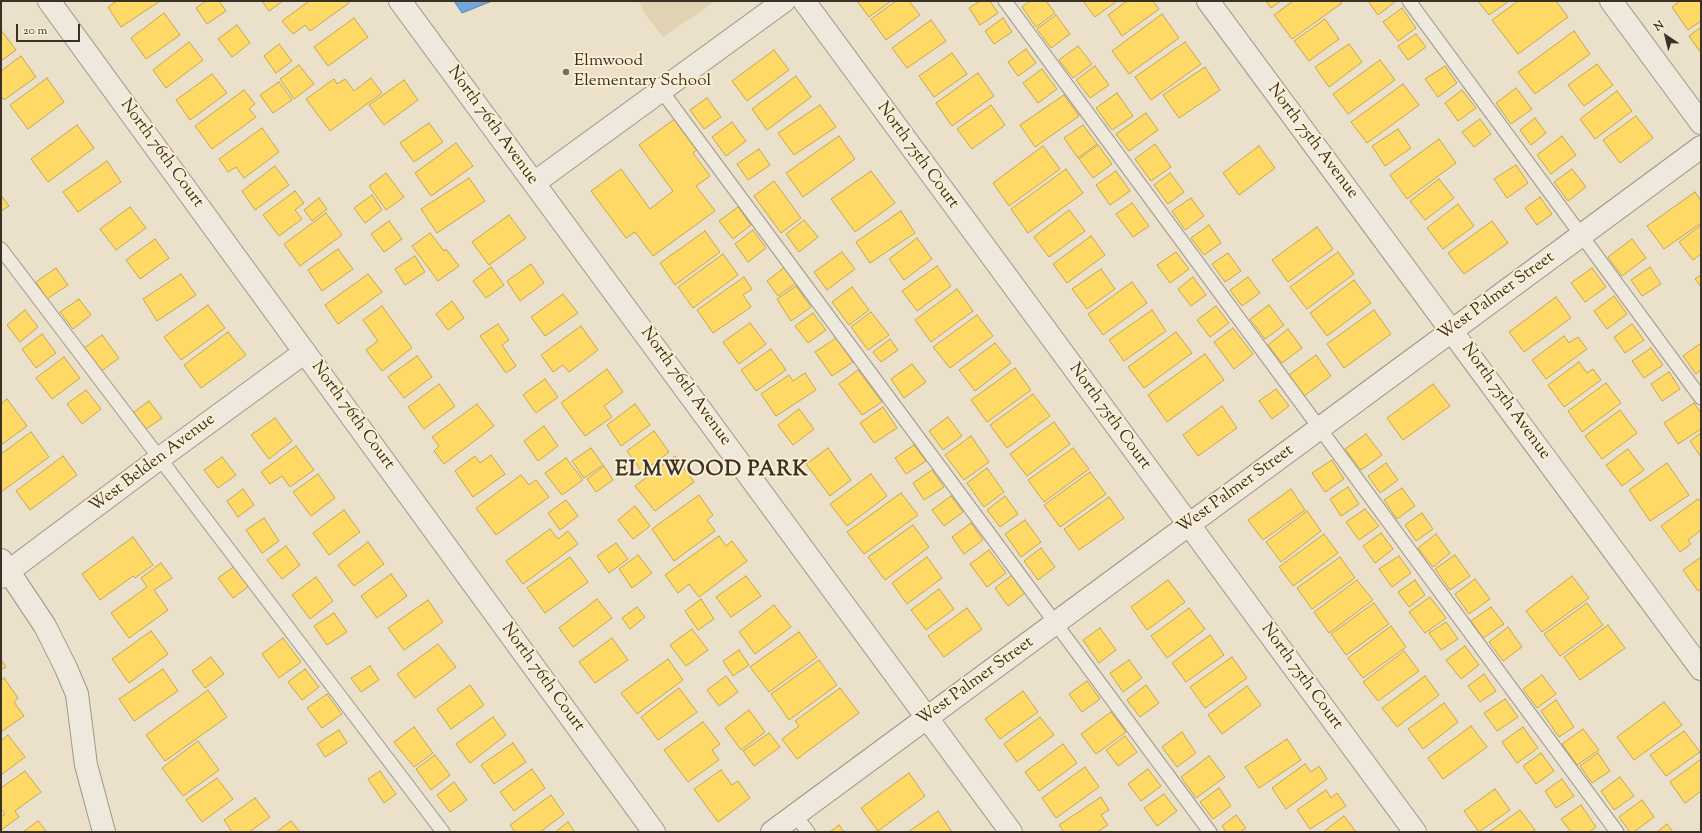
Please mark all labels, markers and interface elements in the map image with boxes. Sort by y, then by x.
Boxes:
scale bar [18,16,82,42]
north arrow [1646,16,1686,56]
text: N [1651,17,1667,35]
text: 20 m [23,22,47,40]
place label: Elmwood Elementary School [574,52,711,92]
street label: North 76th Avenue [442,63,542,189]
marker: Elmwood Elementary School [561,67,571,77]
street label: North 75th Avenue [1262,80,1362,204]
street label: North 76th Court [115,96,207,212]
street label: North 75th Court [872,99,962,213]
street label: West Palmer Street [1435,248,1559,346]
street label: North 76th Avenue [635,324,735,450]
street label: North 75th Avenue [1456,340,1554,464]
street label: North 76th Court [306,358,398,474]
street label: North 75th Court [1064,360,1154,474]
street label: West Belden Avenue [86,410,220,518]
street label: West Palmer Street [1174,441,1298,539]
district label: ELMWOOD PARK [615,458,809,484]
street label: North 76th Court [496,620,588,736]
street label: North 75th Court [1256,620,1346,734]
street label: West Palmer Street [914,633,1038,731]

